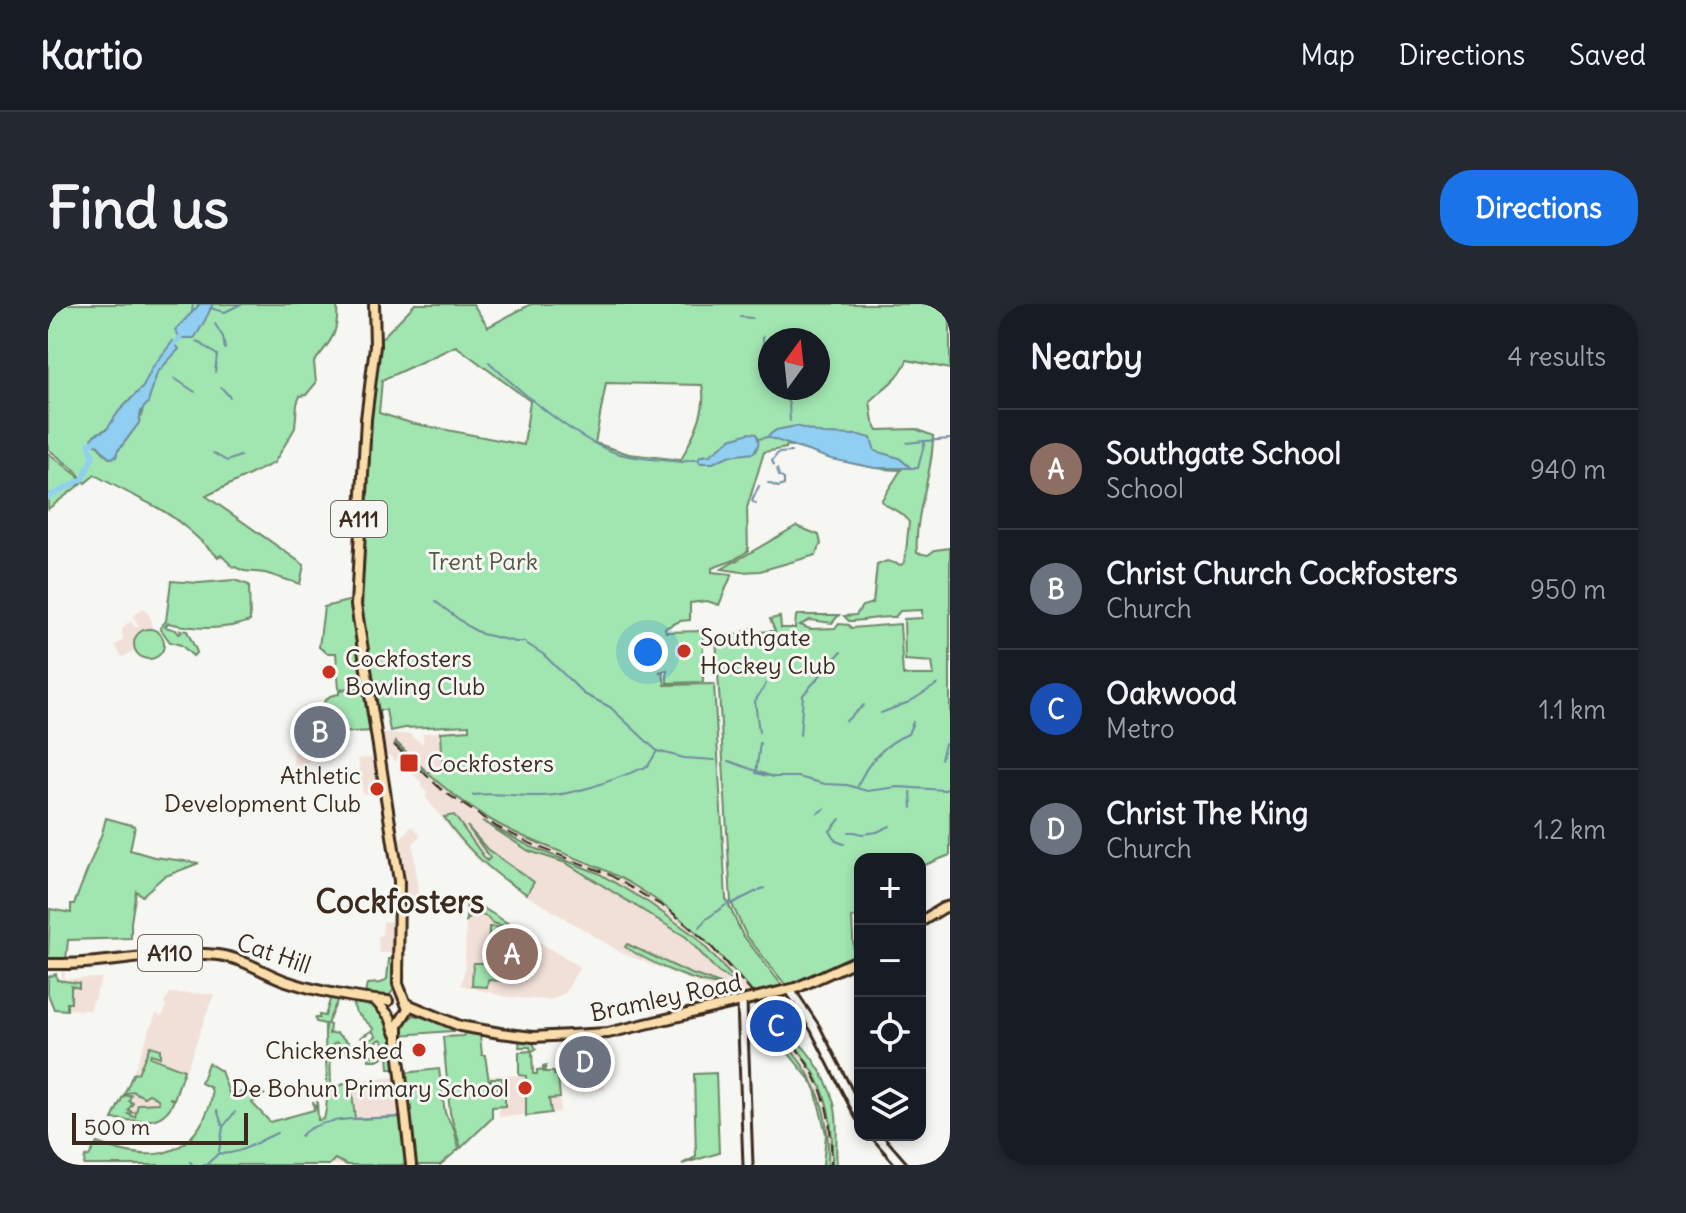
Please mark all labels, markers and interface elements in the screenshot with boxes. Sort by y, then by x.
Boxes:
text: Kartio [40,32,143,79]
text: Map [1300,37,1355,73]
text: Directions [1399,37,1525,73]
text: Saved [1569,37,1646,73]
button: Directions [1440,170,1638,246]
text: Find us [48,173,229,243]
north arrow [758,328,830,400]
text: Nearby [1030,335,1143,378]
text: 4 results [1508,340,1606,373]
text: Southgate School [1106,434,1341,472]
text: A [1048,453,1064,486]
text: 940 m [1530,453,1606,486]
text: School [1106,472,1184,505]
road number: A111 [331,501,387,537]
park label: Trent Park [428,546,538,576]
text: Christ Church Cockfosters [1106,554,1458,592]
text: B [1047,573,1065,606]
text: 950 m [1530,573,1606,606]
text: Church [1106,592,1192,625]
place label: Southgate Hockey Club [700,622,836,680]
your location [628,632,668,672]
marker: Southgate Hockey Club [675,642,693,660]
place label: Cockfosters Bowling Club [345,643,485,701]
marker: Cockfosters Bowling Club [320,663,338,681]
text: Oakwood [1106,674,1237,712]
text: C [1047,693,1065,726]
text: 1.1 km [1539,693,1606,726]
pin: B [294,702,346,762]
text: Metro [1106,712,1175,745]
place label: Cockfosters [427,748,554,778]
marker: Cockfosters [398,752,420,774]
place label: Athletic Development Club [164,760,361,818]
marker: Athletic Development Club [368,780,386,798]
text: Christ The King [1106,794,1309,832]
text: D [1047,813,1065,846]
text: 1.2 km [1534,813,1606,846]
text: Church [1106,832,1192,865]
map controls [854,853,926,1141]
button: + [854,853,926,925]
district label: Cockfosters [315,881,485,922]
pin: A [486,924,538,984]
button: − [854,925,926,997]
street label: Cat Hill [233,926,315,980]
road number: A110 [138,935,202,971]
street label: Bramley Road [588,966,744,1028]
pin: C [750,996,802,1056]
button: locate [854,997,926,1069]
pin: D [559,1032,611,1092]
place label: Chickenshed [265,1035,403,1065]
marker: Chickenshed [410,1041,428,1059]
button: layers [854,1069,926,1141]
place label: De Bohun Primary School [232,1073,509,1103]
marker: De Bohun Primary School [516,1079,534,1097]
scale bar [72,1109,248,1145]
text: 500 m [84,1113,150,1141]

